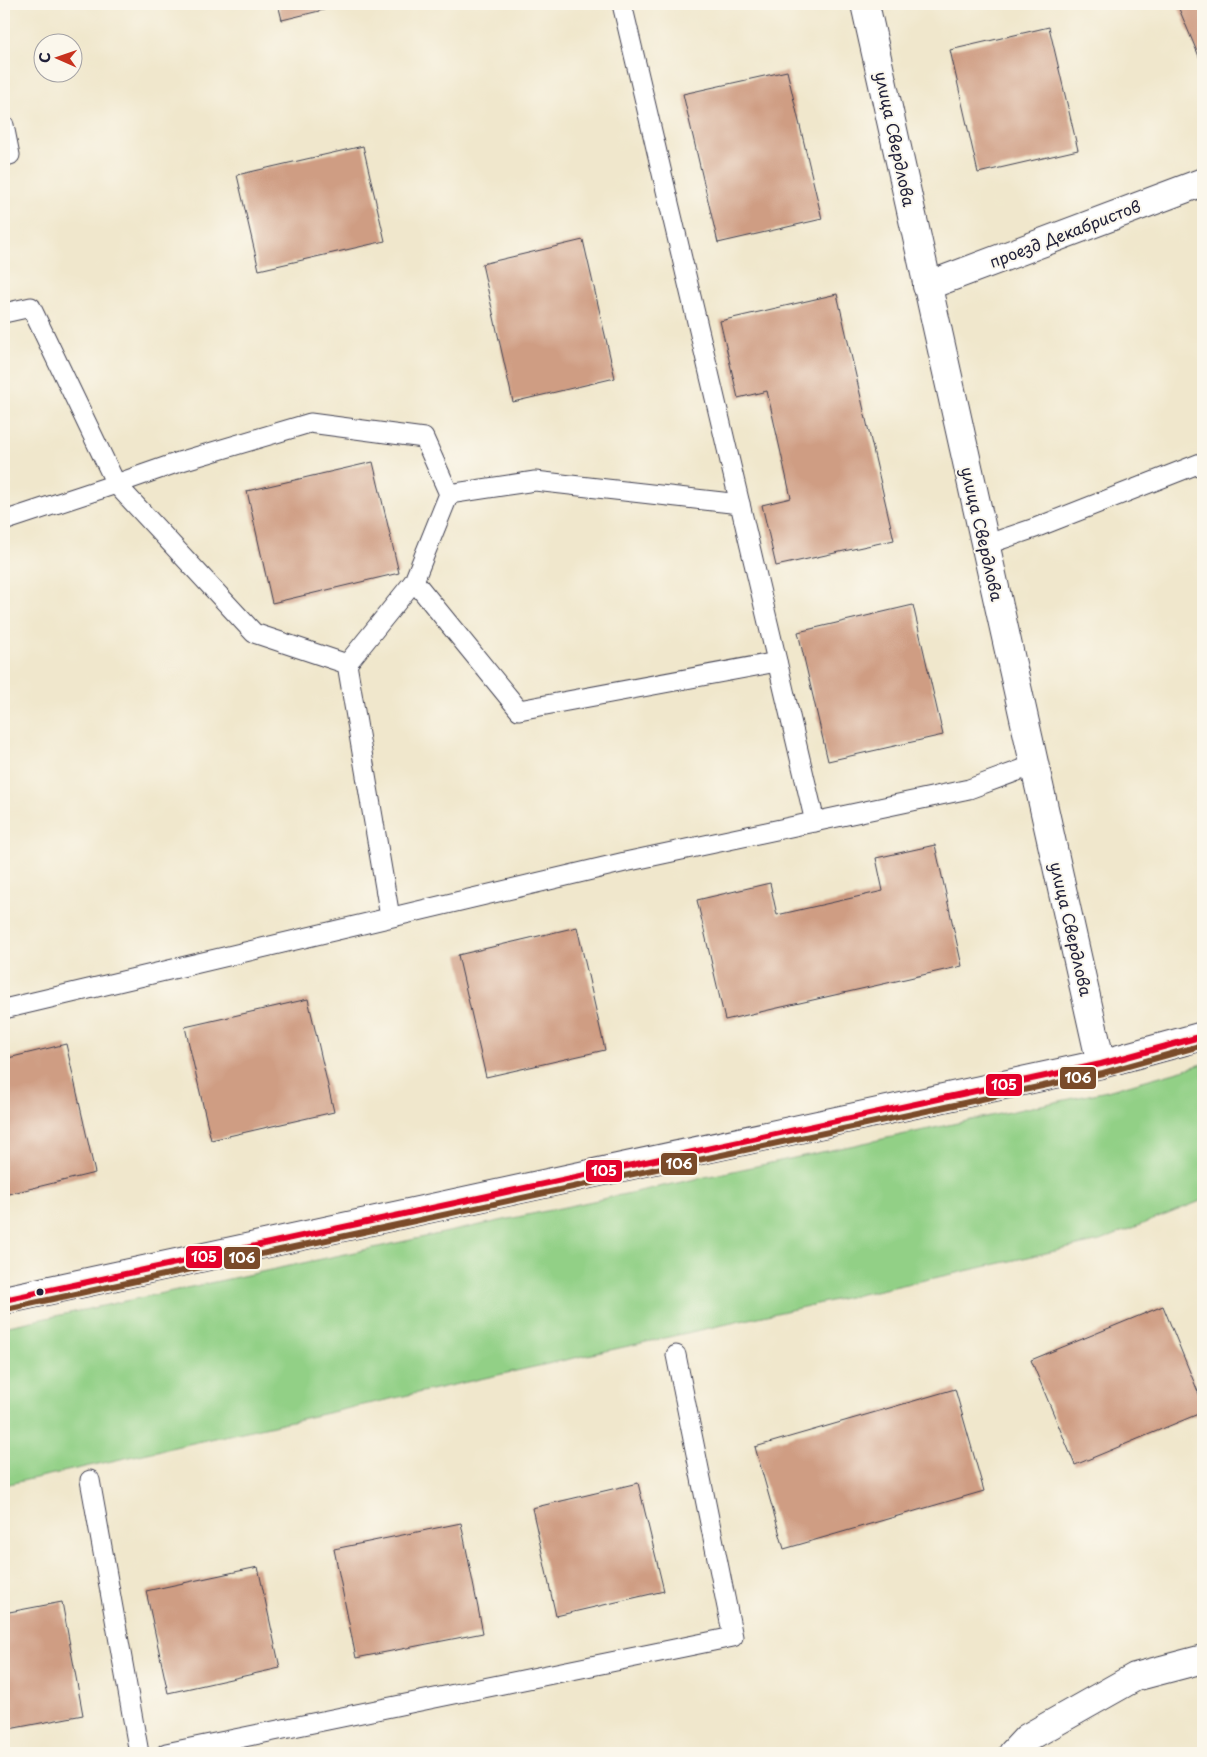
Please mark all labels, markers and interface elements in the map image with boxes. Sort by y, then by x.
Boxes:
north arrow [32,32,82,82]
text: С [34,52,55,63]
street label: улица Свердлова [870,69,922,209]
street label: проезд Декабристов [986,193,1144,273]
street label: улица Свердлова [956,464,1010,603]
street label: улица Свердлова [1045,859,1099,998]
line badge: 106 [1059,1066,1097,1090]
text: 106 [1065,1067,1092,1088]
line badge: 105 [985,1073,1023,1097]
text: 105 [991,1074,1017,1095]
line badge: 106 [660,1152,698,1176]
text: 106 [666,1153,693,1174]
line badge: 105 [585,1159,623,1183]
text: 105 [591,1160,617,1181]
line badge: 105 [185,1245,223,1269]
text: 105 [191,1246,217,1267]
line badge: 106 [223,1246,261,1270]
text: 106 [229,1247,256,1268]
unlabelled marker [35,1287,45,1297]

